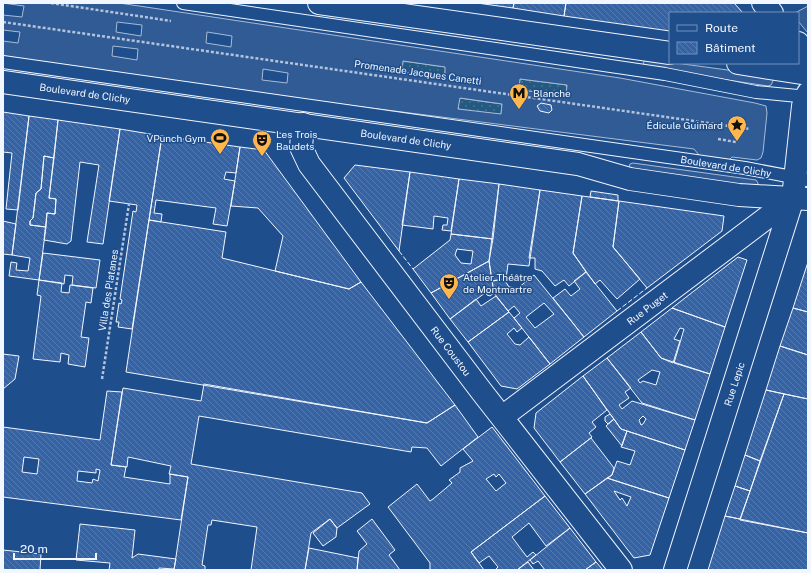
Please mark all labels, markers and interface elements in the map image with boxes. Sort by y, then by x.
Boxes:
legend [669,12,799,64]
text: Route [705,21,738,35]
text: Bâtiment [705,41,756,55]
street label: Promenade Jacques Canetti [354,57,482,87]
street label: Boulevard de Clichy [39,81,132,105]
metro station icon: Blanche [508,82,530,110]
place label: Blanche [533,87,571,99]
place icon: Édicule Guimard [726,114,748,142]
place label: Édicule Guimard [647,119,723,131]
sports icon: VPunch Gym [209,127,231,155]
street label: Boulevard de Clichy [360,127,453,151]
place label: Les Trois Baudets [276,128,317,152]
theatre icon: Les Trois Baudets [251,129,273,157]
place label: VPunch Gym [146,132,206,144]
street label: Boulevard de Clichy [680,153,773,179]
street label: Villa des Platanes [96,248,120,332]
place label: Atelier Théâtre de Montmartre [463,271,533,295]
theatre icon: Atelier Théâtre de Montmartre [438,272,460,300]
street label: Rue Puget [624,289,670,327]
street label: Rue Coustou [428,324,474,378]
street label: Rue Lepic [721,360,747,408]
scale bar [14,535,96,561]
text: 20 m [20,542,48,556]

